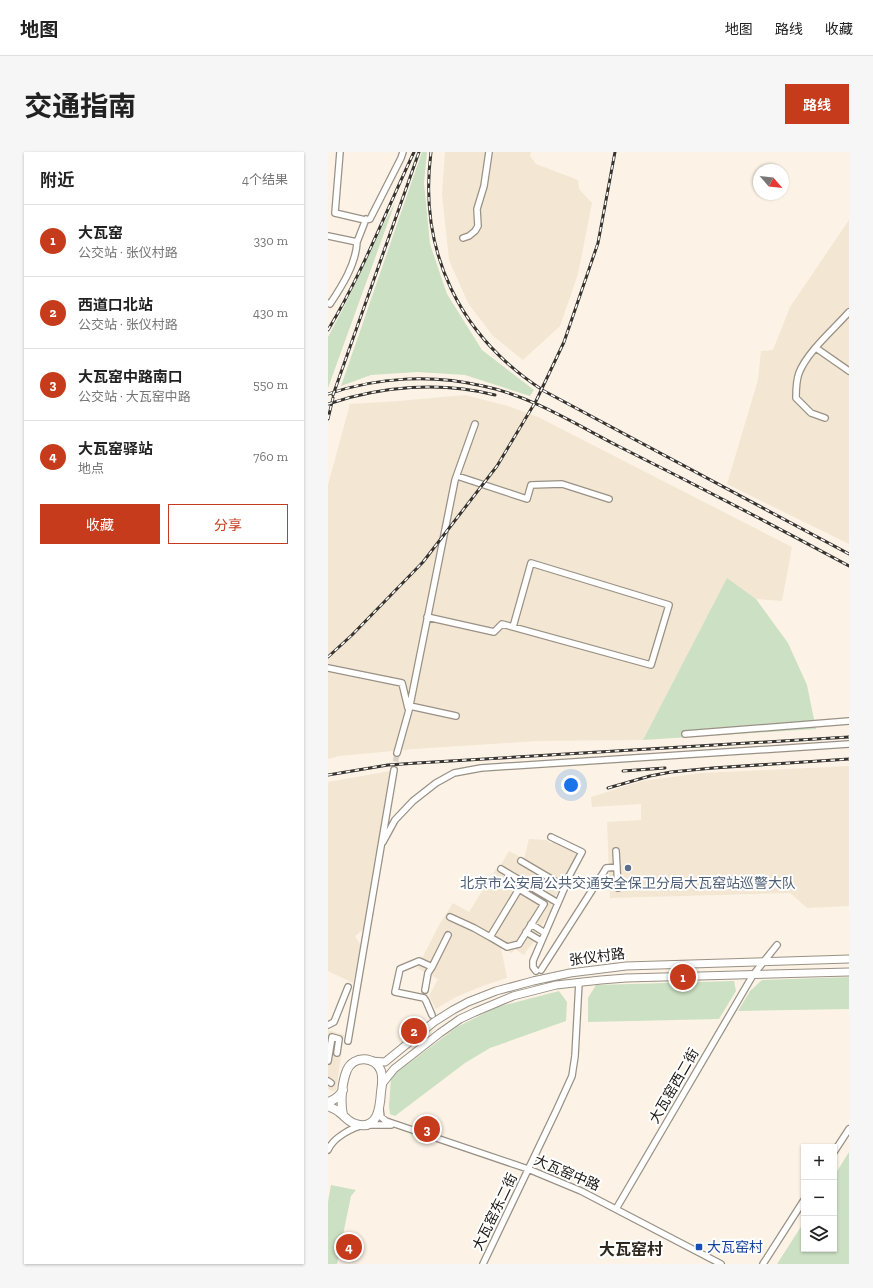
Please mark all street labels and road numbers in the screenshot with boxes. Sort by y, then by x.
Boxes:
street label: 张仪村路 [568,945,626,969]
street label: 大瓦窑西二街 [646,1045,702,1127]
street label: 大瓦窑中路 [531,1152,603,1194]
street label: 大瓦窑东二街 [469,1171,521,1253]

